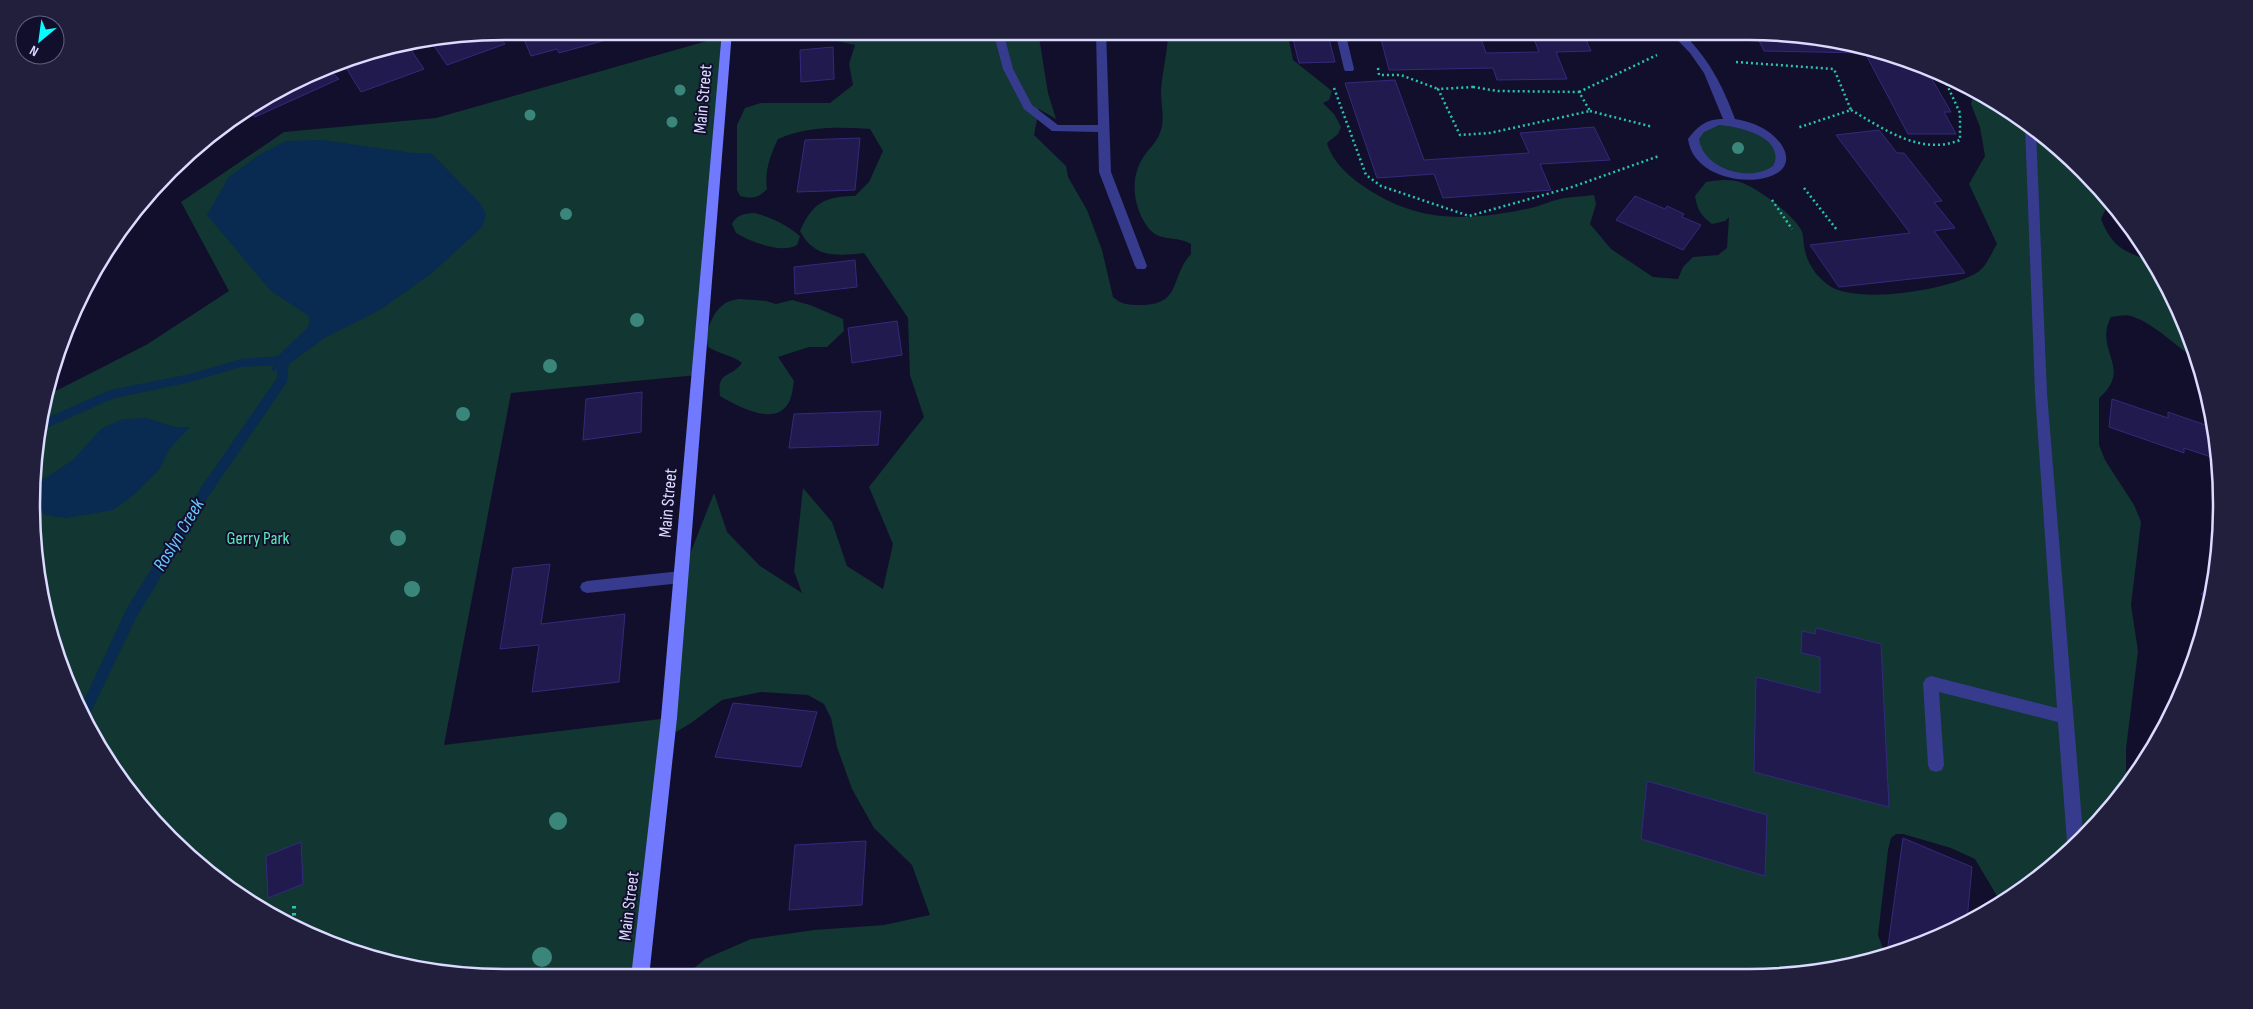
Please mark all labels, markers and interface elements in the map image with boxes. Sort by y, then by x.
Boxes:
north arrow [15,15,65,65]
text: N [27,42,41,60]
street label: Main Street [690,63,717,135]
street label: Main Street [655,467,682,539]
water label: Roslyn Creek [148,494,210,575]
park label: Gerry Park [227,528,290,549]
street label: Main Street [614,870,644,942]

